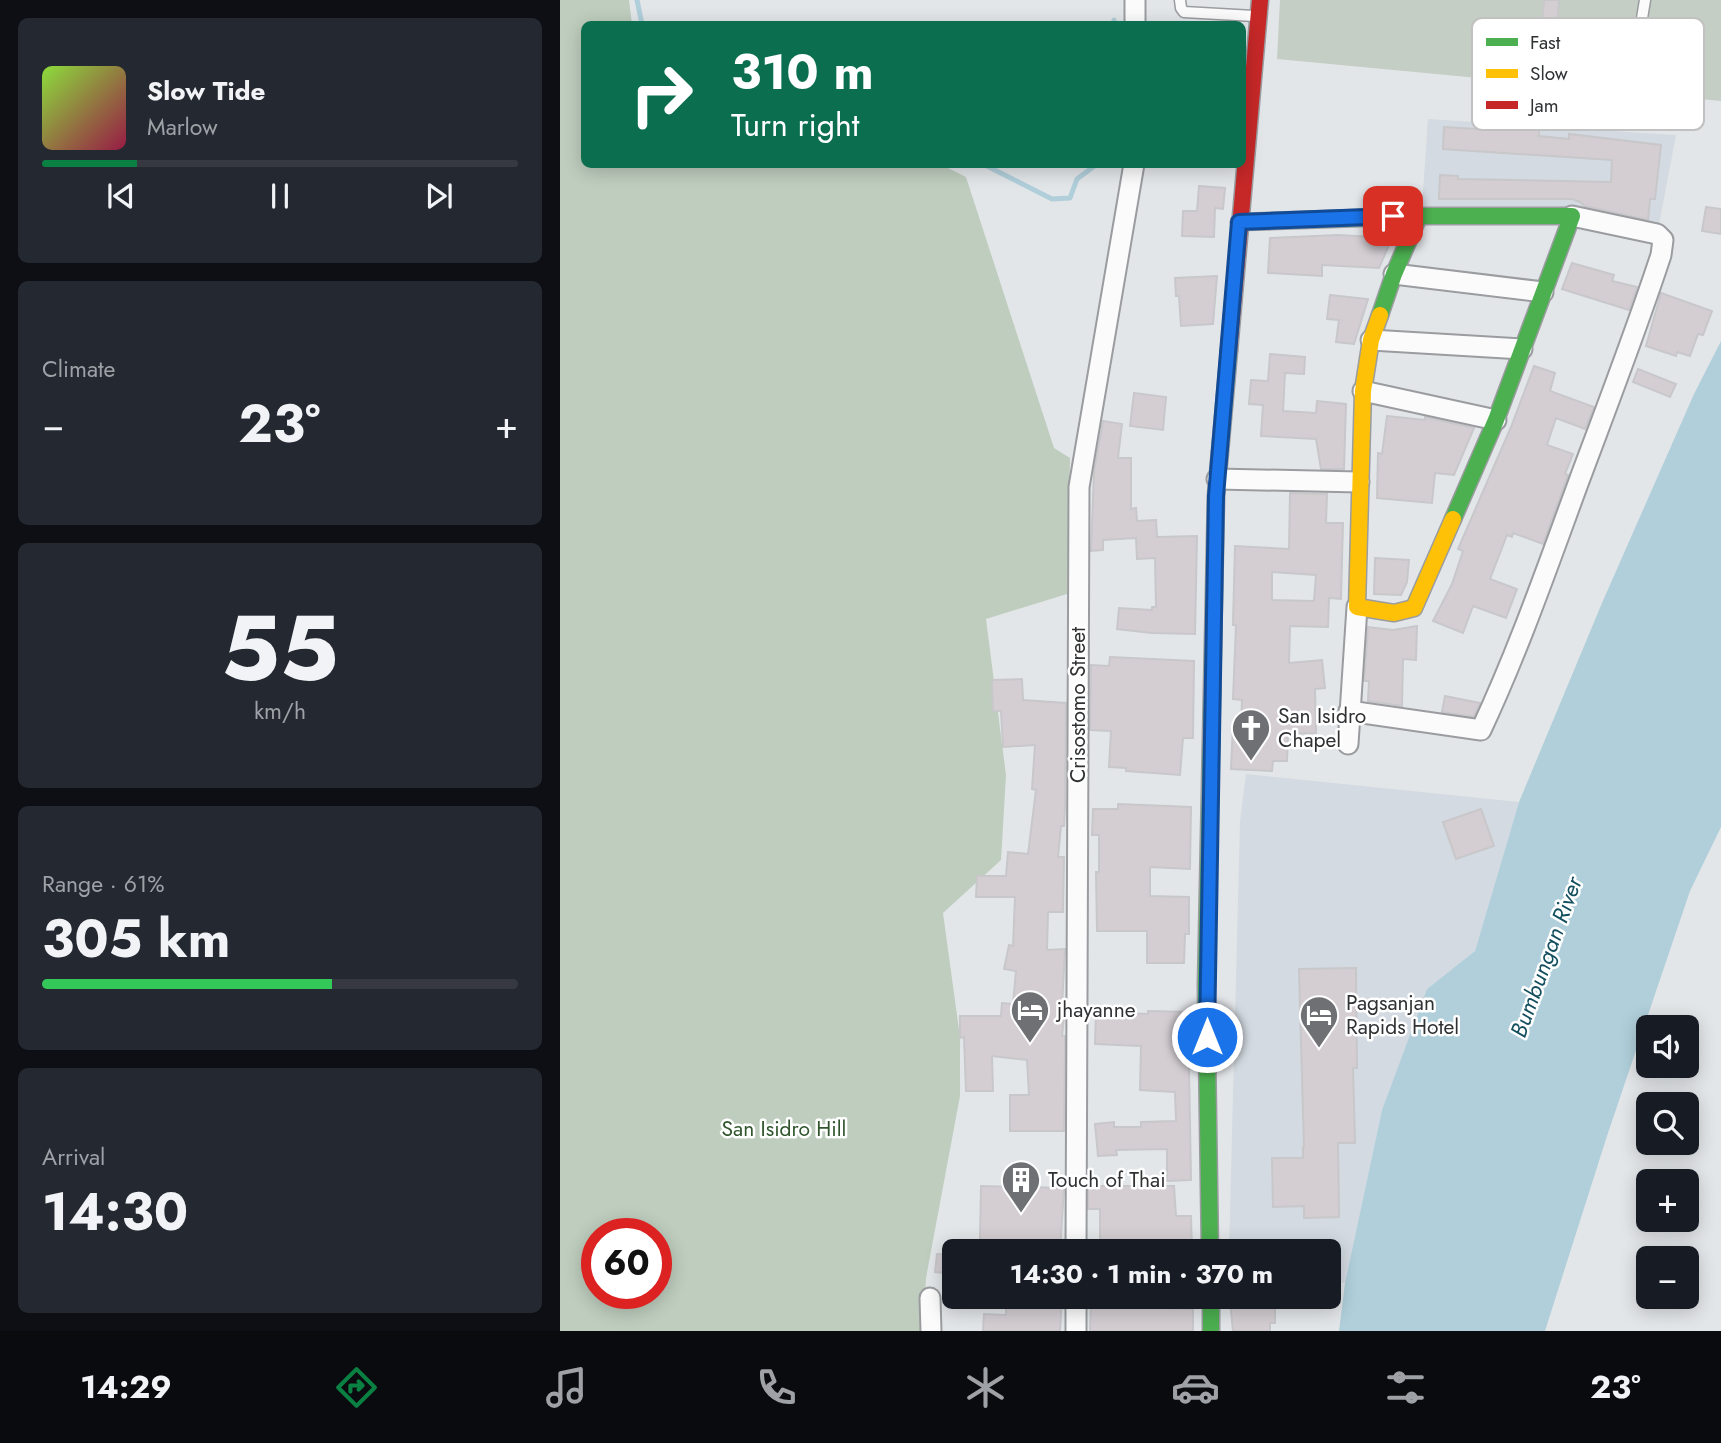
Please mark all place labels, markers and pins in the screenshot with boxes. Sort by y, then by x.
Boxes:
pin [1363,186,1423,246]
place label: San Isidro Chapel [1278,701,1366,755]
church icon: San Isidro Chapel [1230,707,1272,762]
place label: Pagsanjan Rapids Hotel [1346,988,1459,1042]
hotel icon: jhayanne [1009,989,1051,1044]
hotel icon: Pagsanjan Rapids Hotel [1298,994,1340,1049]
place label: jhayanne [1055,995,1136,1025]
building icon: Touch of Thai [1000,1159,1042,1214]
place label: Touch of Thai [1048,1165,1166,1195]

